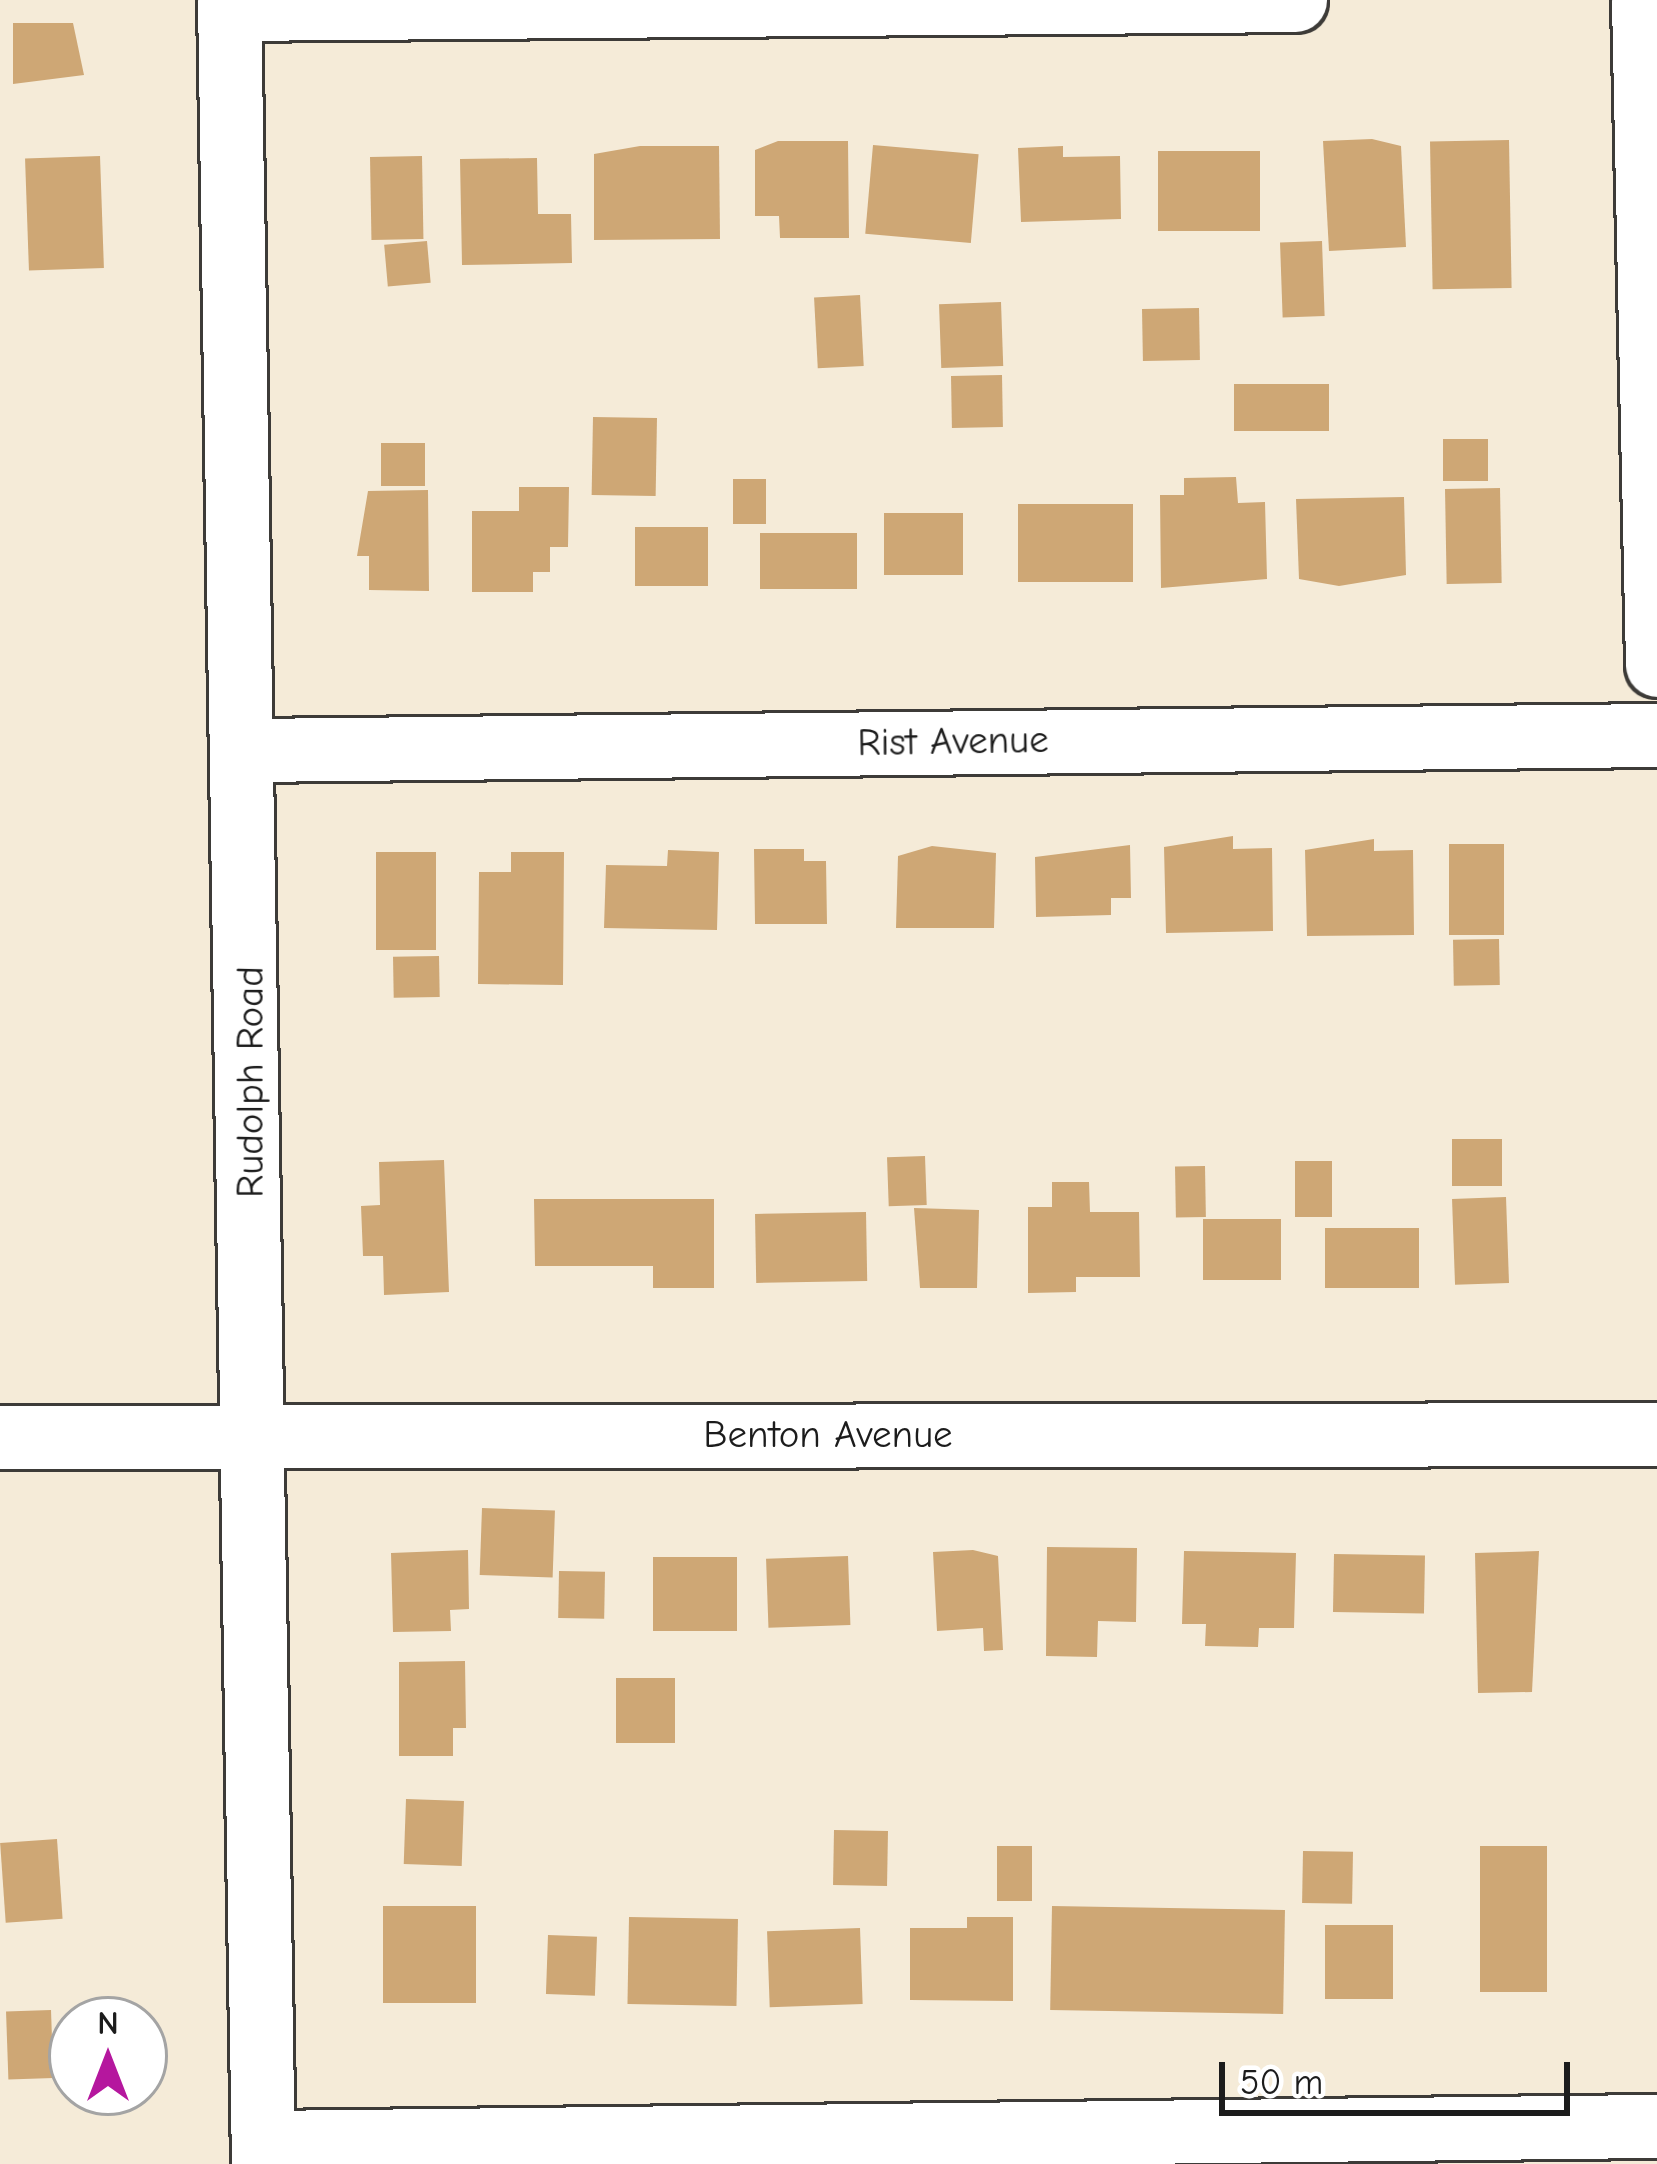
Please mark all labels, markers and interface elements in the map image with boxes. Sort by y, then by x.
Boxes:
street label: Rist Avenue [857,717,1049,767]
street label: Rudolph Road [228,966,274,1198]
street label: Benton Avenue [703,1412,953,1458]
north arrow [48,1996,168,2116]
text: N [97,2004,119,2042]
scale bar [1225,2038,1576,2112]
text: 50 m [1240,2062,1323,2103]

